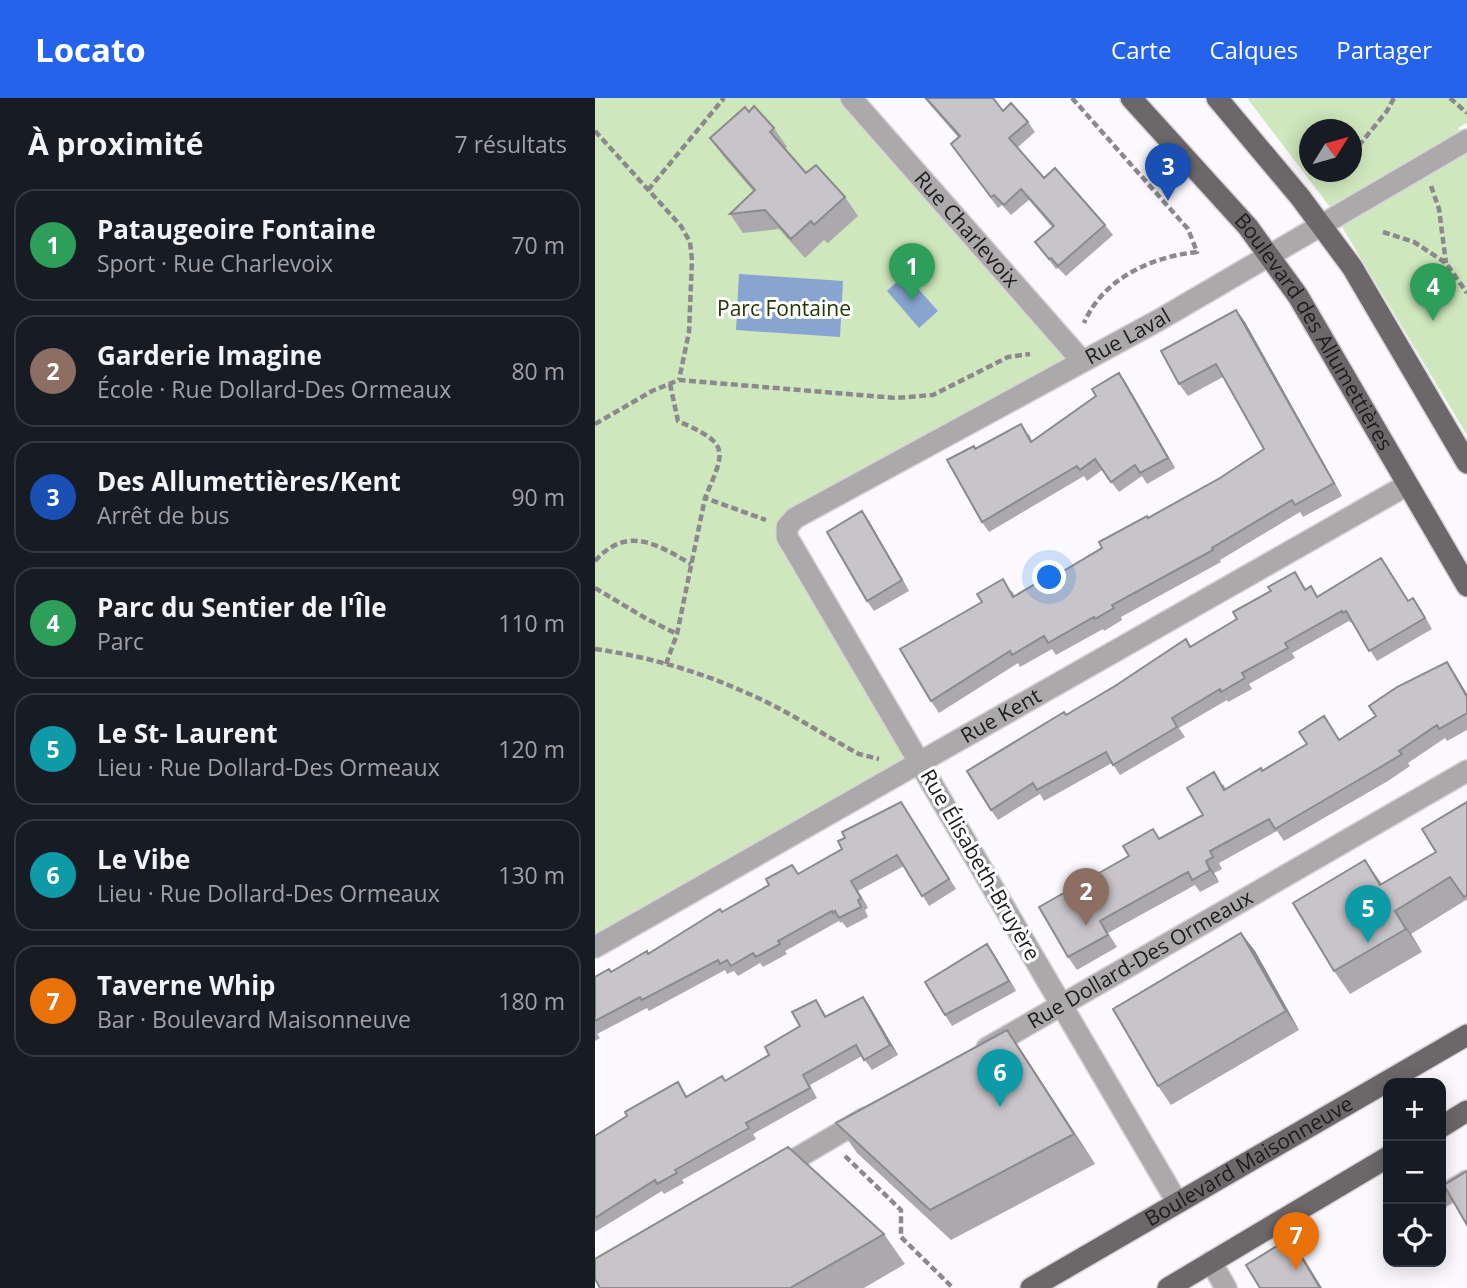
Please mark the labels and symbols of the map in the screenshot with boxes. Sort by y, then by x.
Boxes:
north arrow [1299,119,1362,182]
pin: 3 [1145,143,1191,201]
street label: Rue Charlevoix [909,165,1026,293]
street label: Boulevard des Allumettières [1229,206,1400,455]
pin: 1 [889,243,935,301]
pin: 4 [1410,263,1456,321]
park label: Parc Fontaine [717,294,851,322]
street label: Rue Laval [1080,301,1175,371]
your location [1032,560,1066,594]
street label: Rue Kent [955,681,1046,749]
street label: Rue Élisabeth-Bruyère [915,764,1047,965]
pin: 2 [1063,868,1109,926]
street label: Rue Dollard-Des Ormeaux [1022,883,1258,1035]
pin: 5 [1345,885,1391,943]
pin: 6 [977,1049,1023,1107]
street label: Boulevard Maisonneuve [1139,1089,1358,1232]
pin: 7 [1273,1212,1319,1270]

